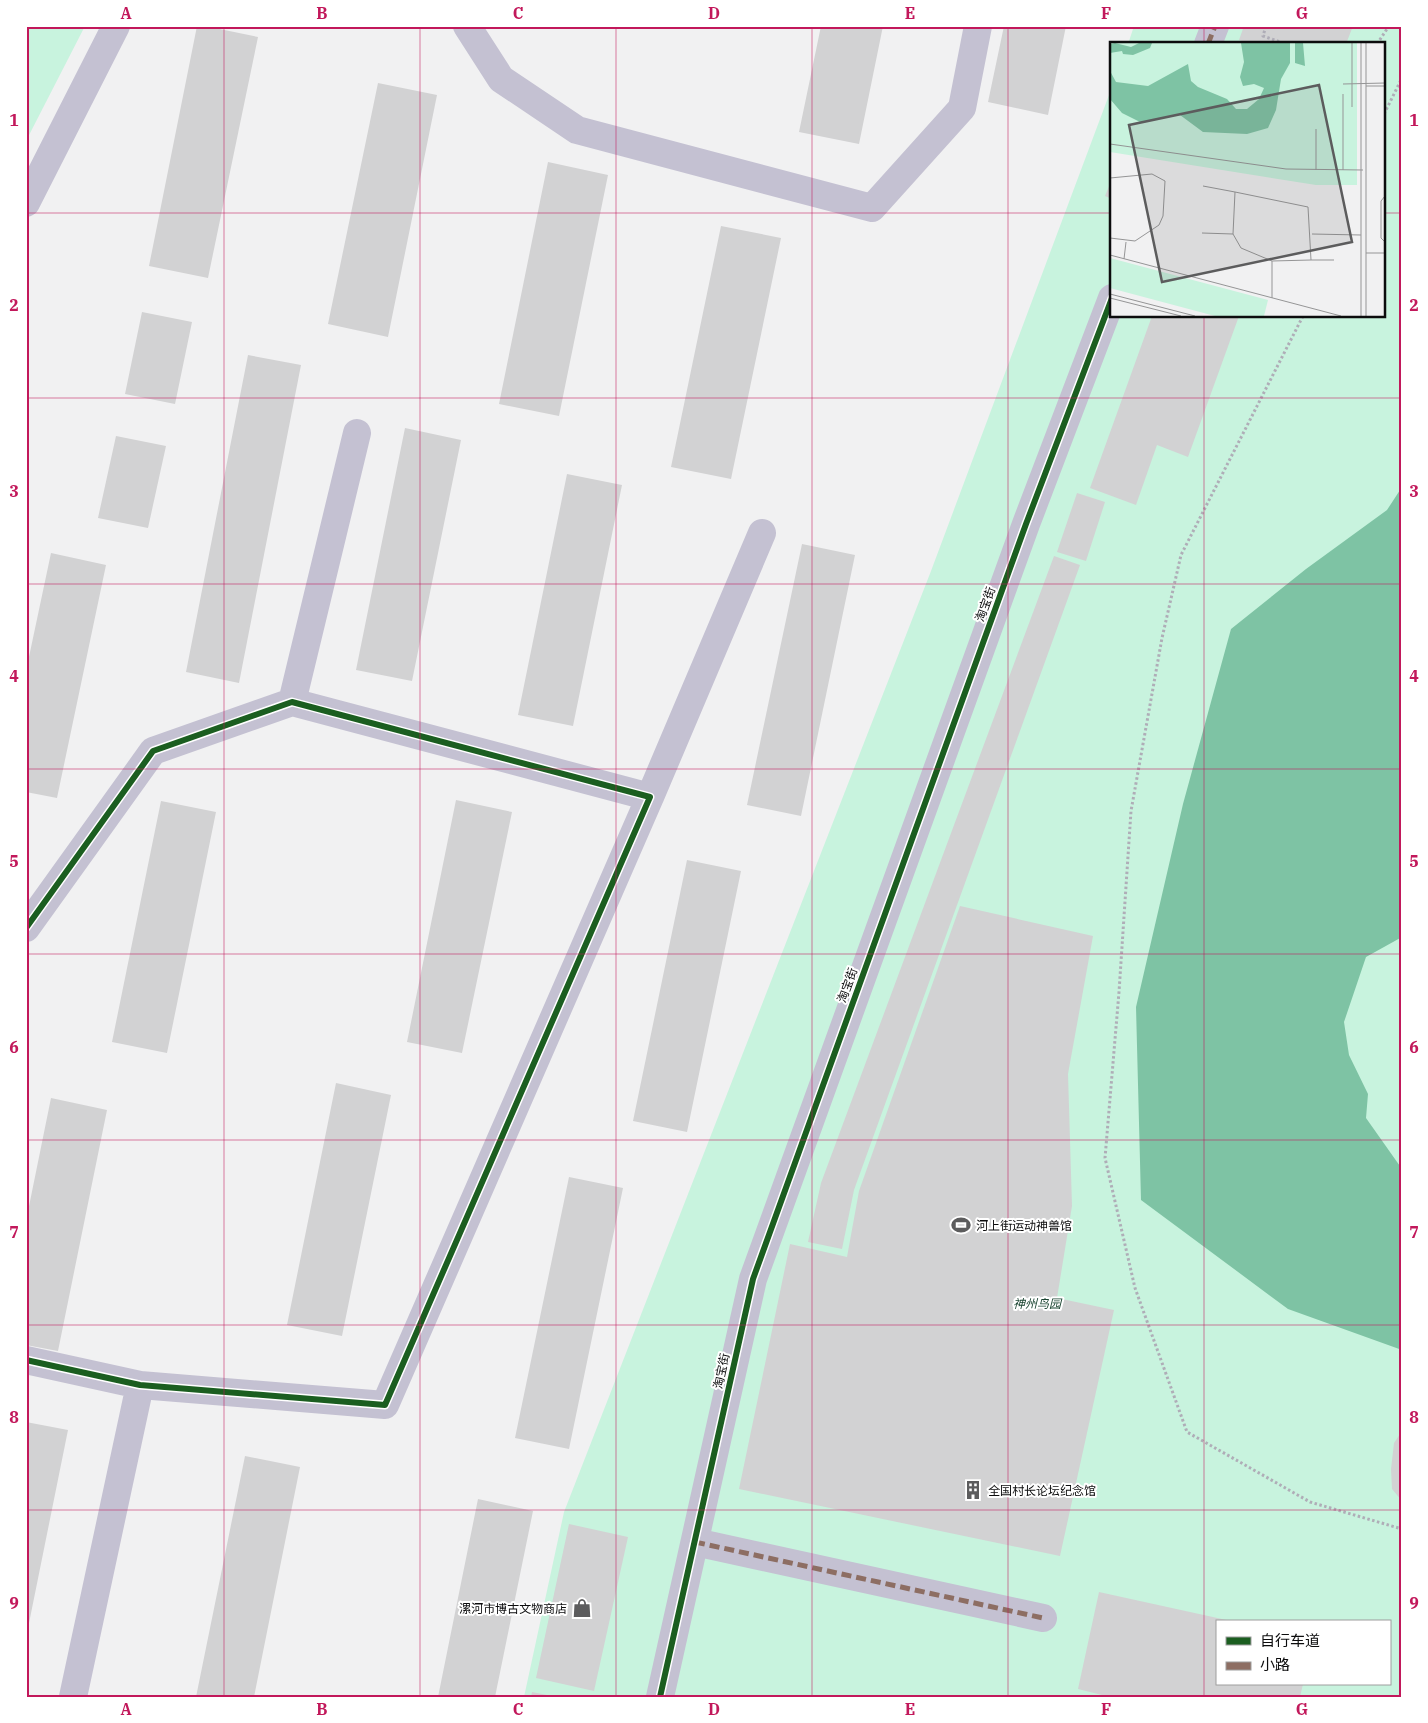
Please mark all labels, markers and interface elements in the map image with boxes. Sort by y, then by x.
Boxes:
text: A [120,3,132,23]
text: B [316,3,328,23]
text: C [513,3,523,23]
text: D [708,3,720,23]
text: E [905,3,915,23]
text: F [1101,3,1111,23]
text: G [1296,3,1308,23]
inset map [1110,42,1386,318]
text: 1 [9,110,19,130]
text: 1 [1409,110,1419,130]
text: 2 [9,295,19,315]
text: 2 [1409,295,1419,315]
text: 3 [9,481,19,501]
text: 3 [1409,481,1419,501]
street label: 淘宝街 [972,585,998,623]
text: 4 [9,666,19,686]
text: 4 [1409,666,1419,686]
text: 5 [9,851,19,871]
text: 5 [1409,851,1419,871]
street label: 淘宝街 [834,966,860,1004]
text: 6 [9,1037,19,1057]
text: 6 [1409,1037,1419,1057]
sports icon: 河上街运动神兽馆 [950,1214,972,1236]
place label: 河上街运动神兽馆 [976,1218,1072,1233]
text: 7 [9,1222,19,1242]
text: 7 [1409,1222,1419,1242]
park label: 神州鸟园 [1013,1296,1063,1311]
street label: 淘宝街 [710,1352,732,1390]
text: 8 [9,1407,19,1427]
text: 8 [1409,1407,1419,1427]
building icon: 全国村长论坛纪念馆 [962,1479,984,1501]
place label: 全国村长论坛纪念馆 [988,1483,1096,1498]
text: 9 [9,1593,19,1613]
text: 9 [1409,1593,1419,1613]
shop icon: 漯河市博古文物商店 [571,1597,593,1619]
place label: 漯河市博古文物商店 [459,1601,567,1616]
legend [1216,1620,1390,1686]
text: 自行车道 [1260,1631,1320,1650]
text: 小路 [1260,1655,1290,1674]
text: A [120,1699,132,1719]
text: B [316,1699,328,1719]
text: C [513,1699,523,1719]
text: D [708,1699,720,1719]
text: E [905,1699,915,1719]
text: F [1101,1699,1111,1719]
text: G [1296,1699,1308,1719]

